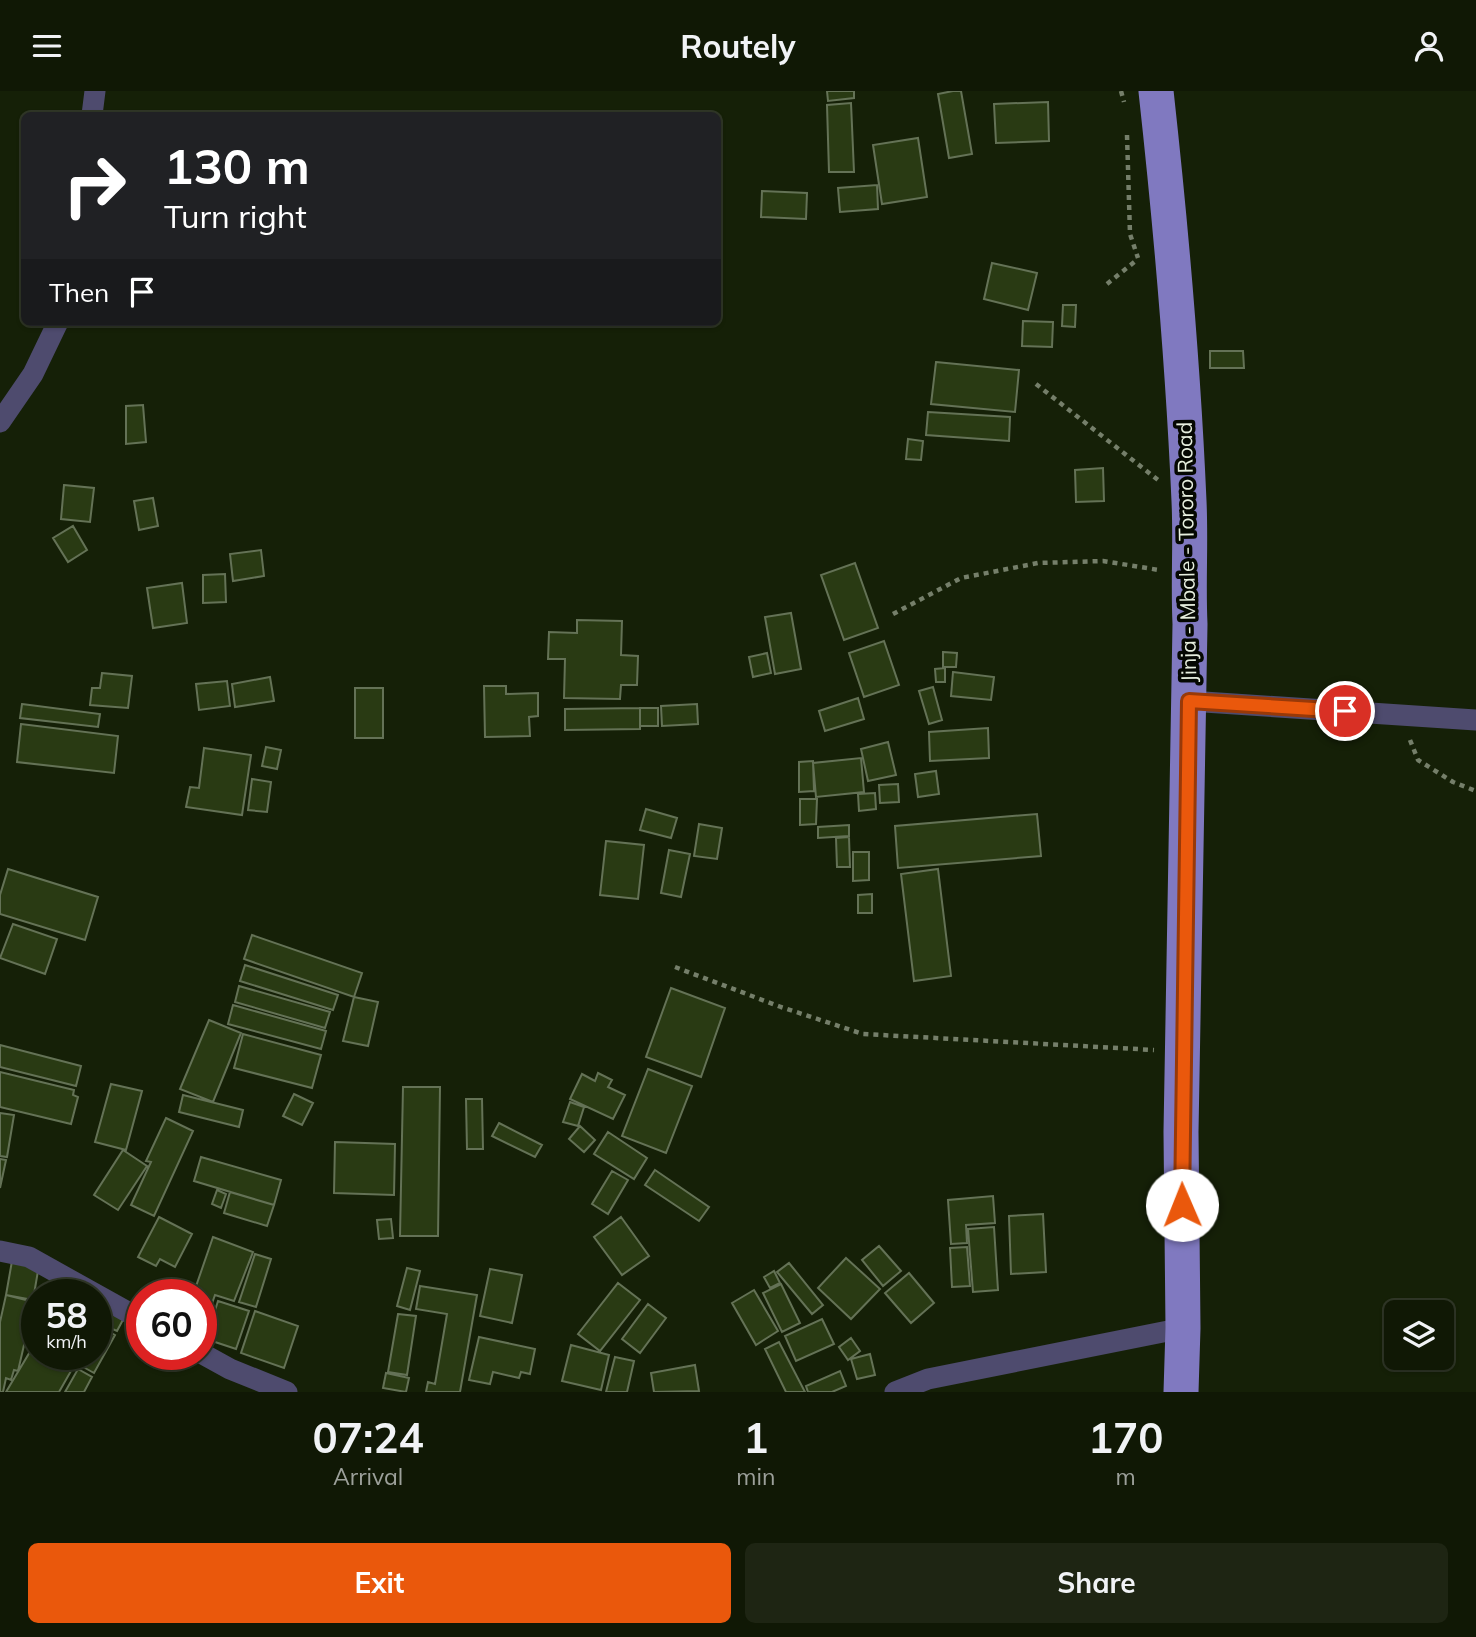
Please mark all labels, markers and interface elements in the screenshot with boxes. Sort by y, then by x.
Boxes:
text: Routely [680,26,796,66]
icon: menu [28,27,66,65]
icon: person [1410,27,1448,65]
text: 130 m [164,135,310,196]
icon: right [49,140,140,231]
text: Turn right [164,196,307,236]
icon: arrive [123,273,161,311]
text: Then [49,276,109,309]
street label: Jinja - Mbale - Tororo Road [1171,422,1201,682]
pin [1315,681,1375,741]
icon: arrive [1326,692,1364,730]
position arrow [1145,1168,1219,1242]
speed limit sign: 60 [126,1279,217,1370]
text: 58 [45,1293,88,1337]
map controls [1384,1300,1454,1370]
button: layers [1384,1300,1454,1370]
text: km/h [46,1330,87,1353]
text: 07:24 [313,1411,424,1464]
text: 1 [743,1411,768,1464]
text: 170 [1088,1411,1163,1464]
text: Arrival [333,1462,403,1491]
text: min [736,1462,775,1491]
text: m [1116,1462,1136,1491]
button: Exit [28,1543,731,1623]
button: Share [745,1543,1448,1623]

